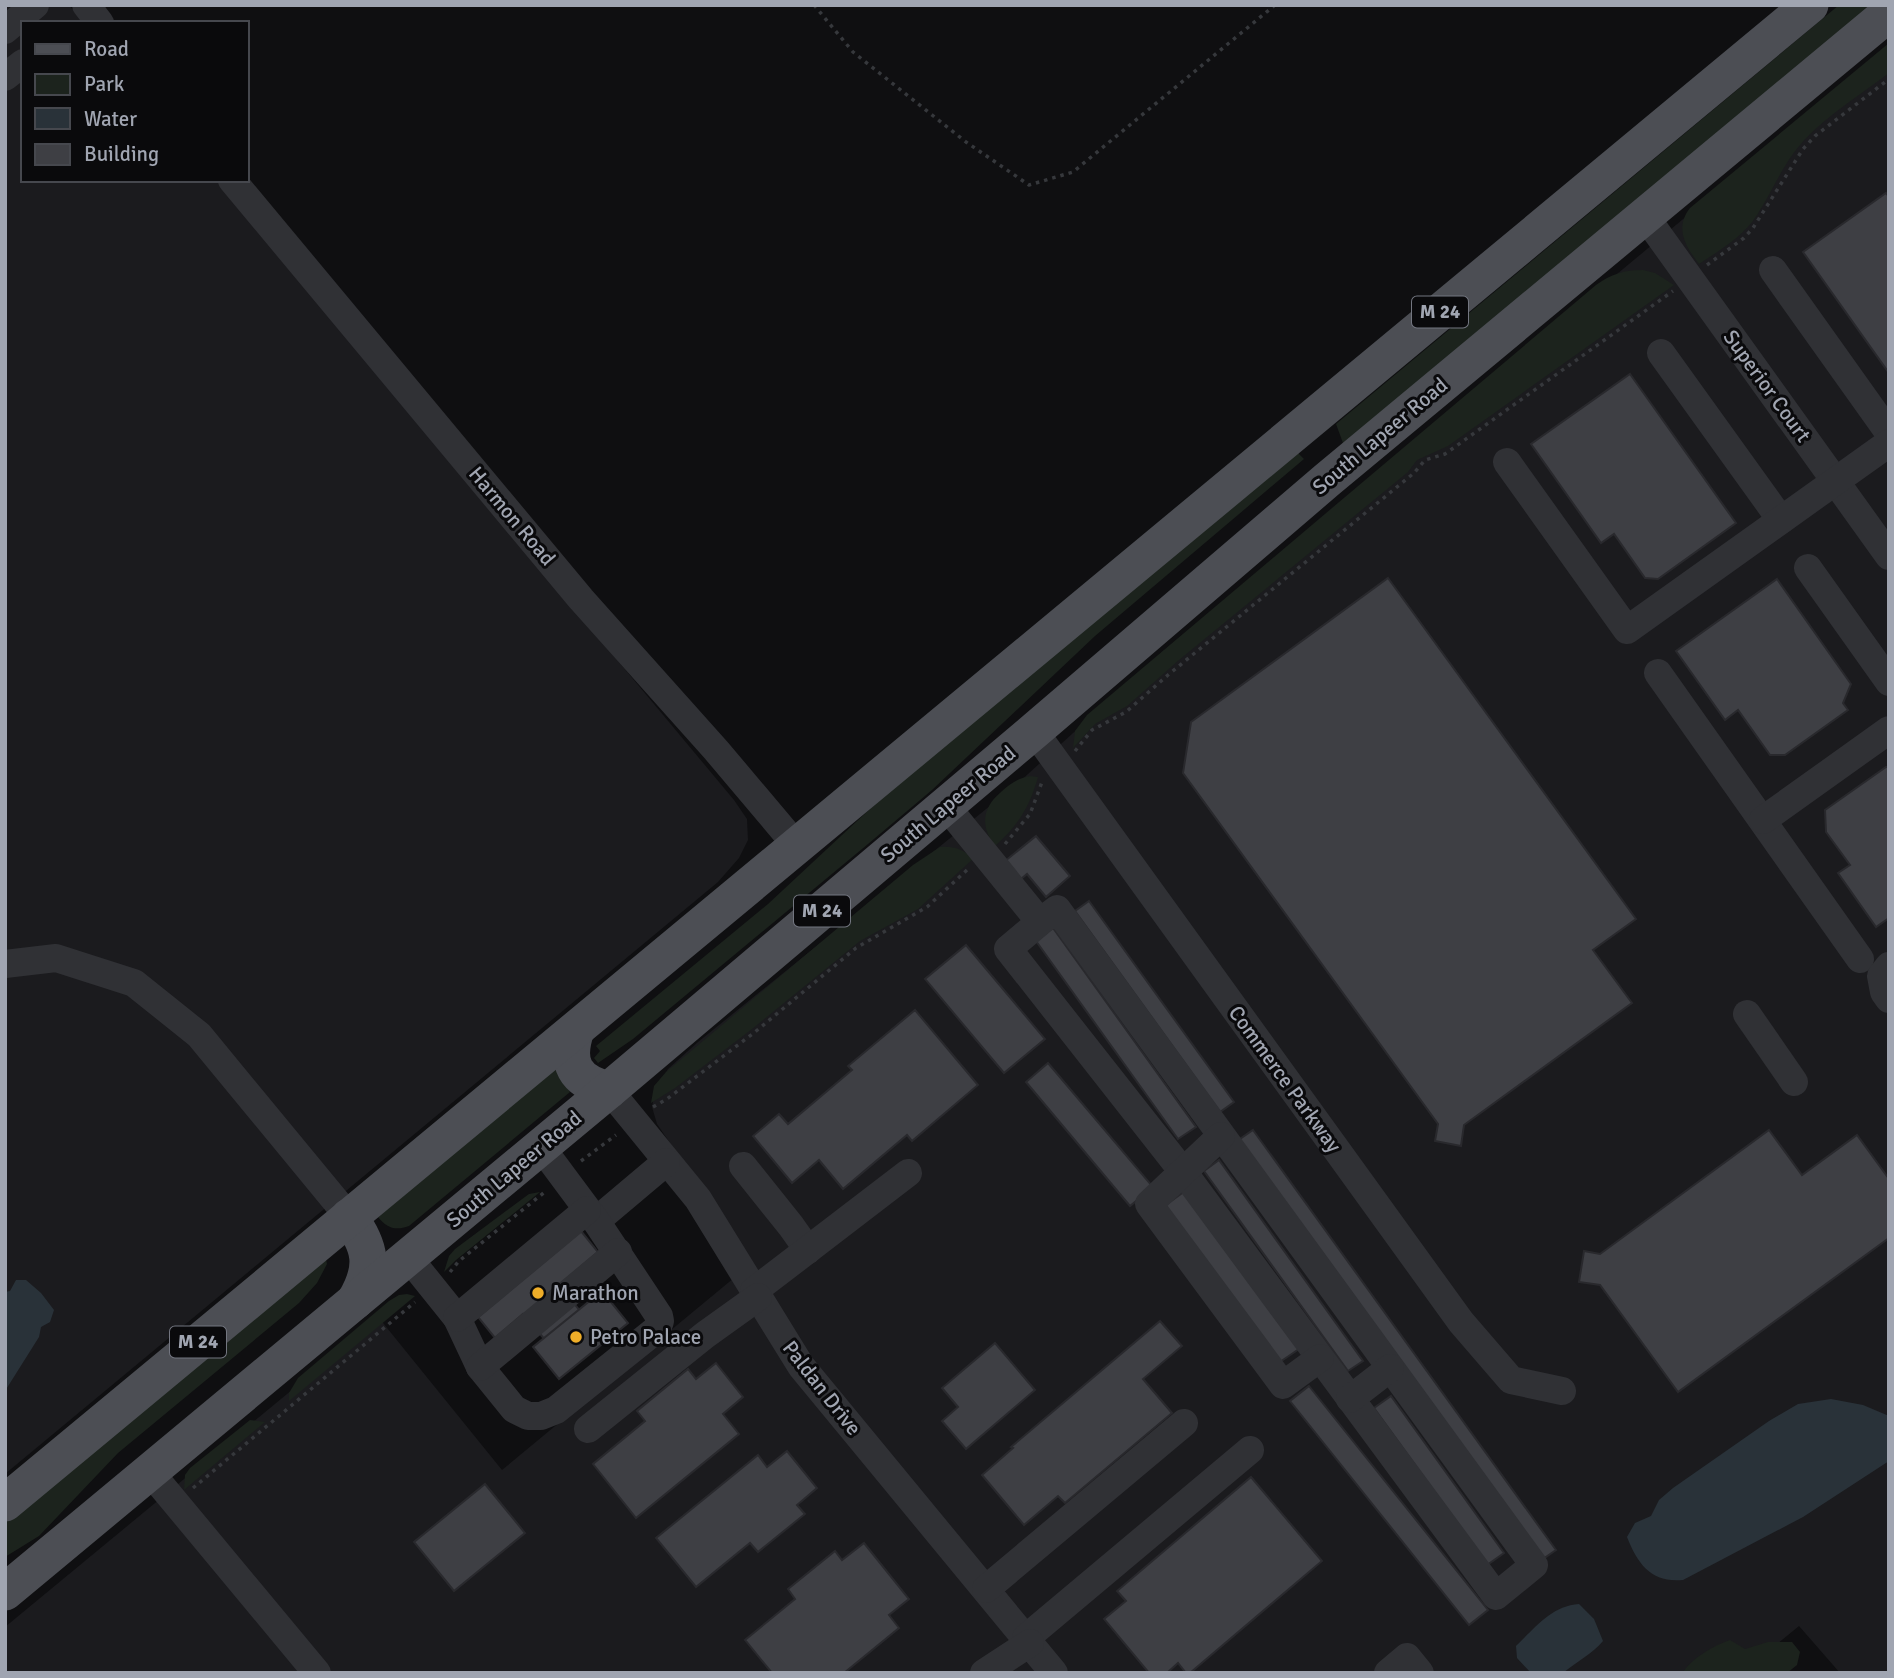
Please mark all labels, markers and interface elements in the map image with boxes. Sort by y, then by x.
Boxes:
legend [21,21,248,182]
text: Road [84,36,129,62]
text: Park [84,71,125,97]
text: Water [84,106,137,132]
text: Building [84,141,159,167]
road number: M 24 [1412,296,1468,328]
street label: Superior Court [1718,325,1816,447]
street label: South Lapeer Road [1307,372,1453,500]
street label: Harmon Road [463,461,561,571]
street label: South Lapeer Road [875,740,1021,868]
road number: M 24 [794,896,850,926]
street label: Commerce Parkway [1223,1000,1347,1158]
street label: South Lapeer Road [441,1105,587,1233]
place label: Marathon [552,1280,639,1306]
marker: Marathon [530,1285,546,1301]
place label: Petro Palace [590,1324,701,1350]
road number: M 24 [170,1326,226,1358]
marker: Petro Palace [568,1329,584,1345]
street label: Paldan Drive [777,1335,867,1441]

